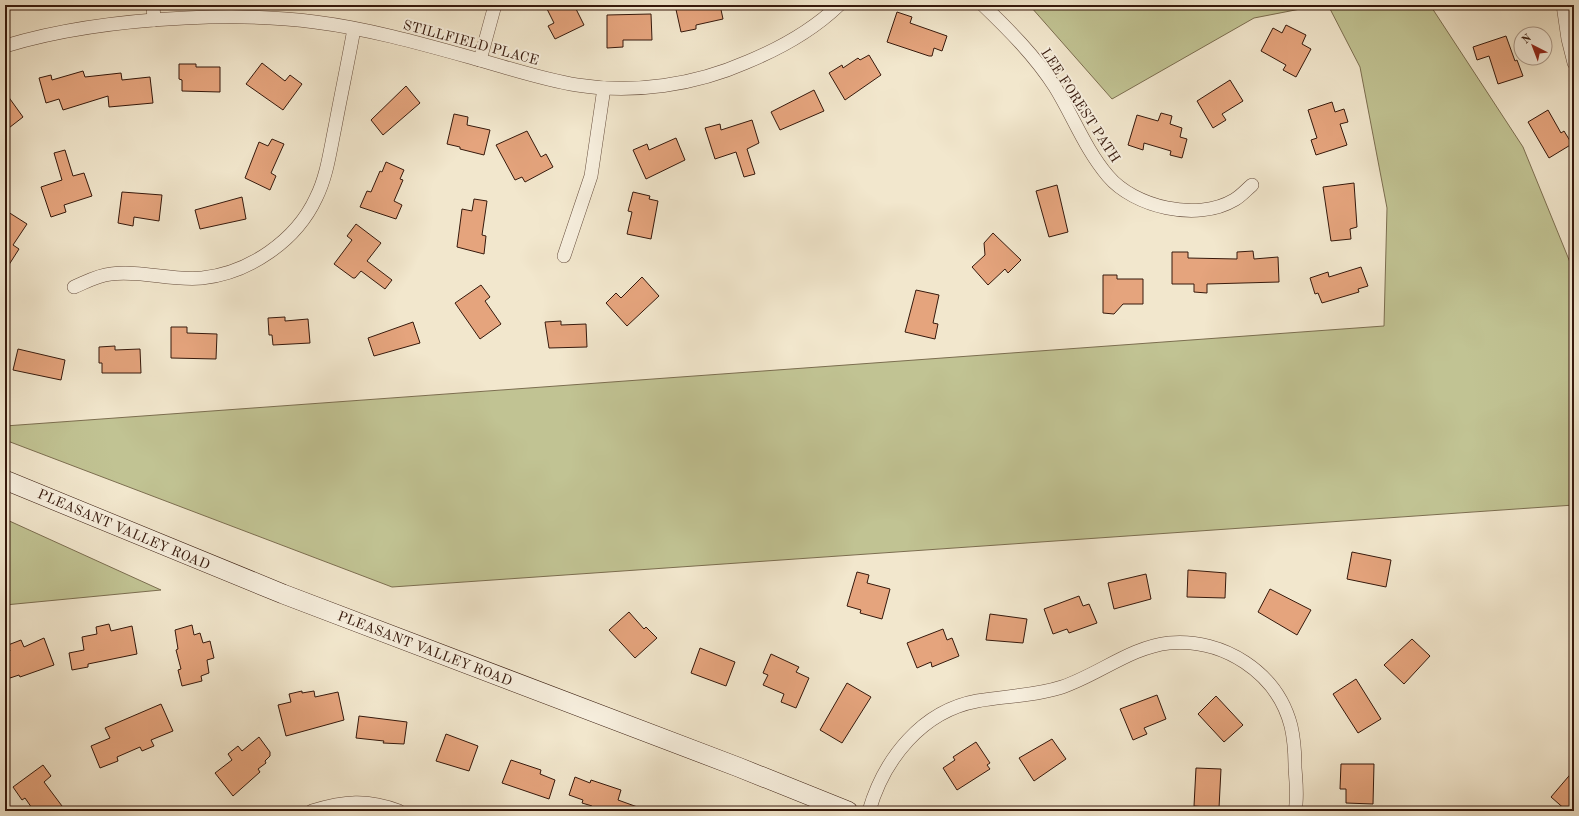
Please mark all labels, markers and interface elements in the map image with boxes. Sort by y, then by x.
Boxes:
street label: STILLFIELD PLACE [401,18,540,68]
north arrow [1513,26,1553,66]
text: N [1521,32,1535,47]
street label: LEE FOREST PATH [1038,46,1122,165]
street label: PLEASANT VALLEY ROAD [35,487,212,573]
street label: PLEASANT VALLEY ROAD [335,609,514,689]

